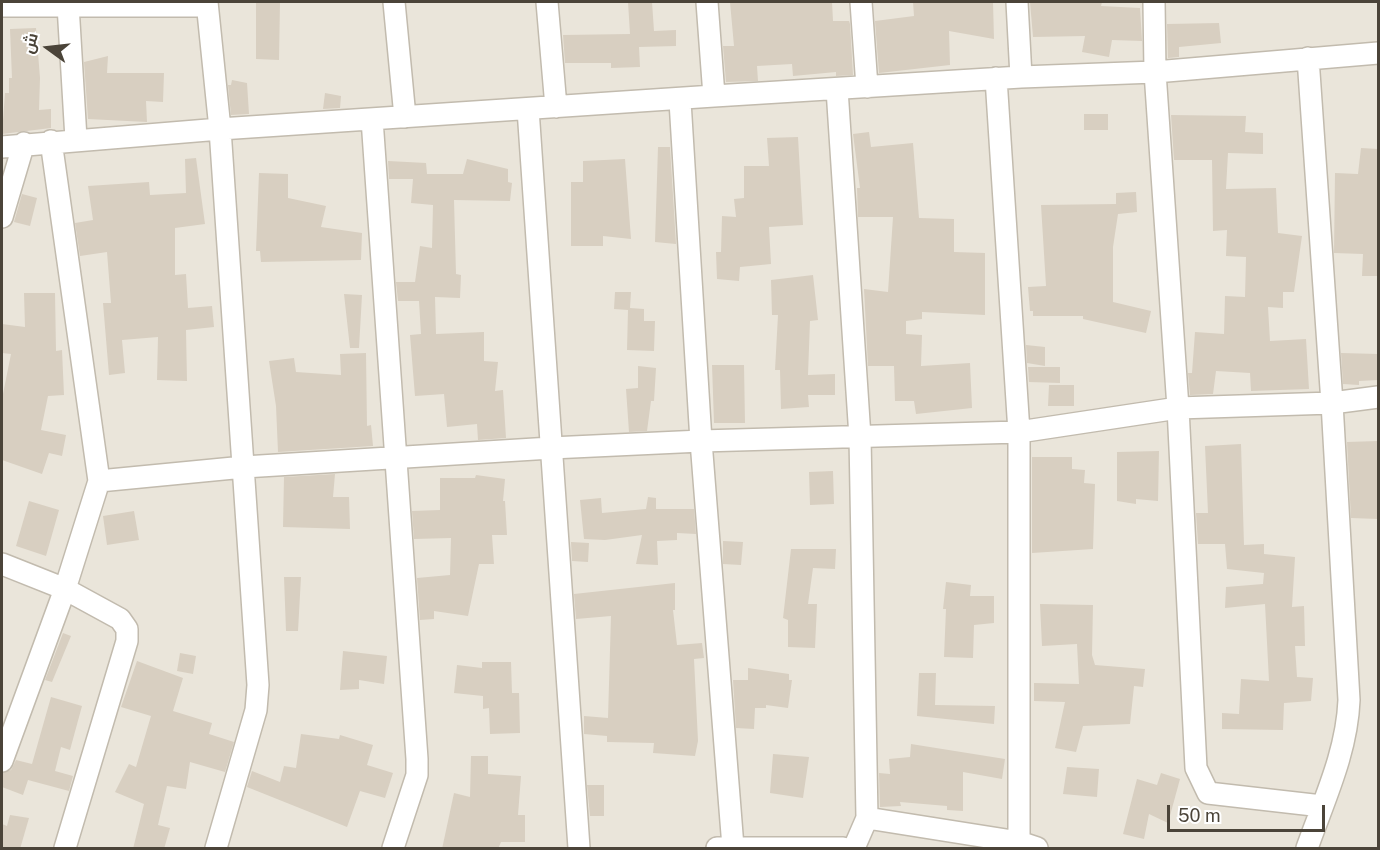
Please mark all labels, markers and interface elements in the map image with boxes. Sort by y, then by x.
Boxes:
north arrow [18,18,78,78]
text: ش [18,31,42,56]
scale bar [1170,793,1328,831]
text: 50 m [1178,805,1221,826]

